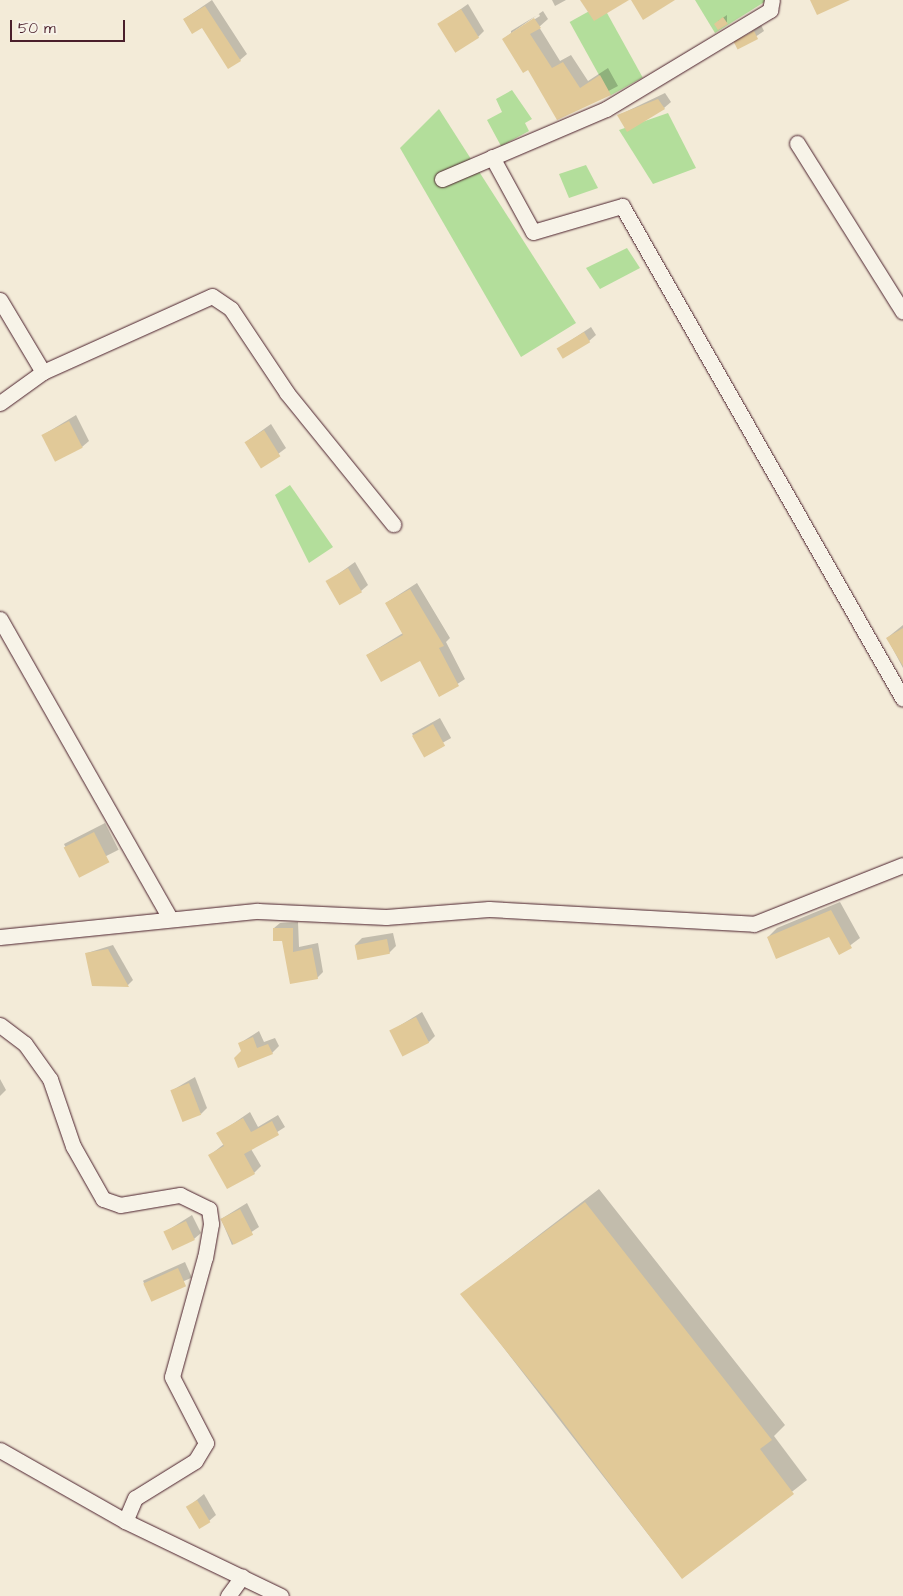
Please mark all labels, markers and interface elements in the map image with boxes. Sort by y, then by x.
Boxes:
scale bar [12,10,128,42]
text: 50 m [18,18,56,39]

